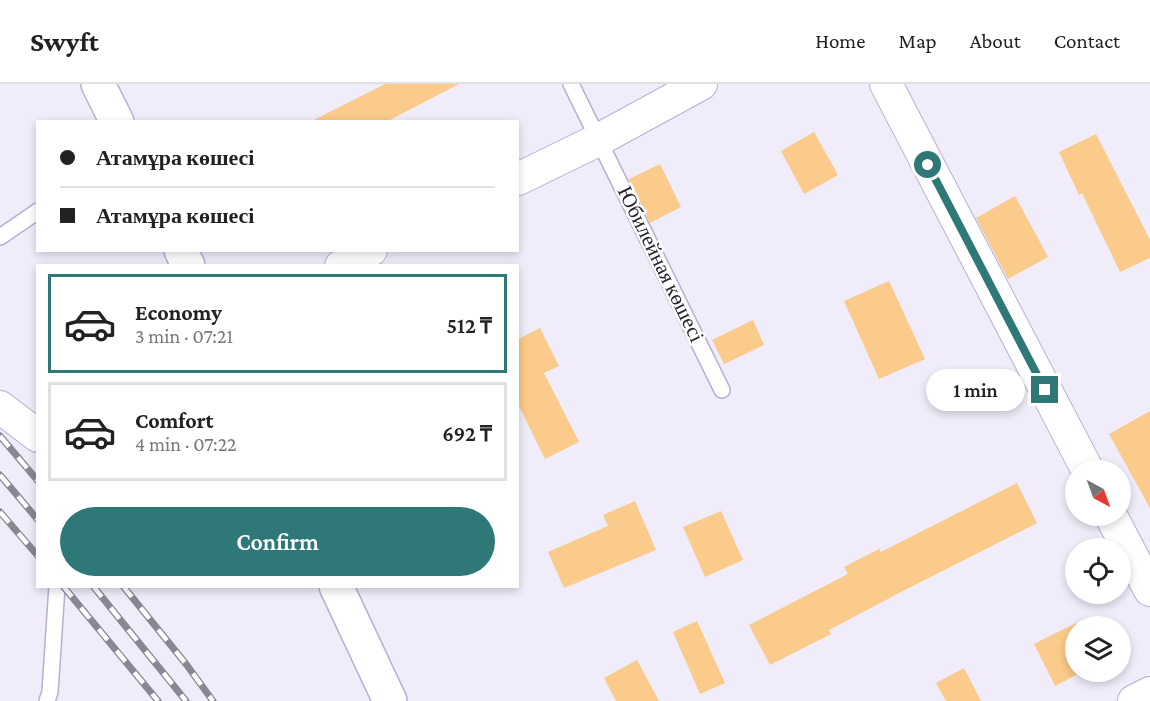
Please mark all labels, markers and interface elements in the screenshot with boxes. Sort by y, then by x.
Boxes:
text: Swyft [30,26,99,57]
text: Home [815,29,865,53]
text: Map [898,29,937,53]
text: About [970,29,1021,53]
text: Contact [1054,29,1120,53]
text: Атамұра көшесі [96,145,254,170]
route start [914,151,941,178]
street label: Юбилейная көшесі [613,182,709,346]
text: Атамұра көшесі [96,203,254,228]
icon: car [63,297,117,351]
text: Economy [135,300,222,325]
text: 512 ₸ [447,313,492,338]
text: 3 min · 07:21 [135,325,233,347]
callout: 1 min [925,369,1024,411]
route end [1031,376,1058,403]
text: 1 min [953,379,998,401]
icon: car [63,405,117,459]
text: Comfort [135,408,213,433]
text: 692 ₸ [442,421,492,446]
text: 4 min · 07:22 [135,433,237,455]
north arrow [1065,460,1131,526]
map controls [1065,460,1131,682]
button: Confirm [60,507,495,576]
button: locate [1065,538,1131,604]
button: layers [1065,616,1131,682]

